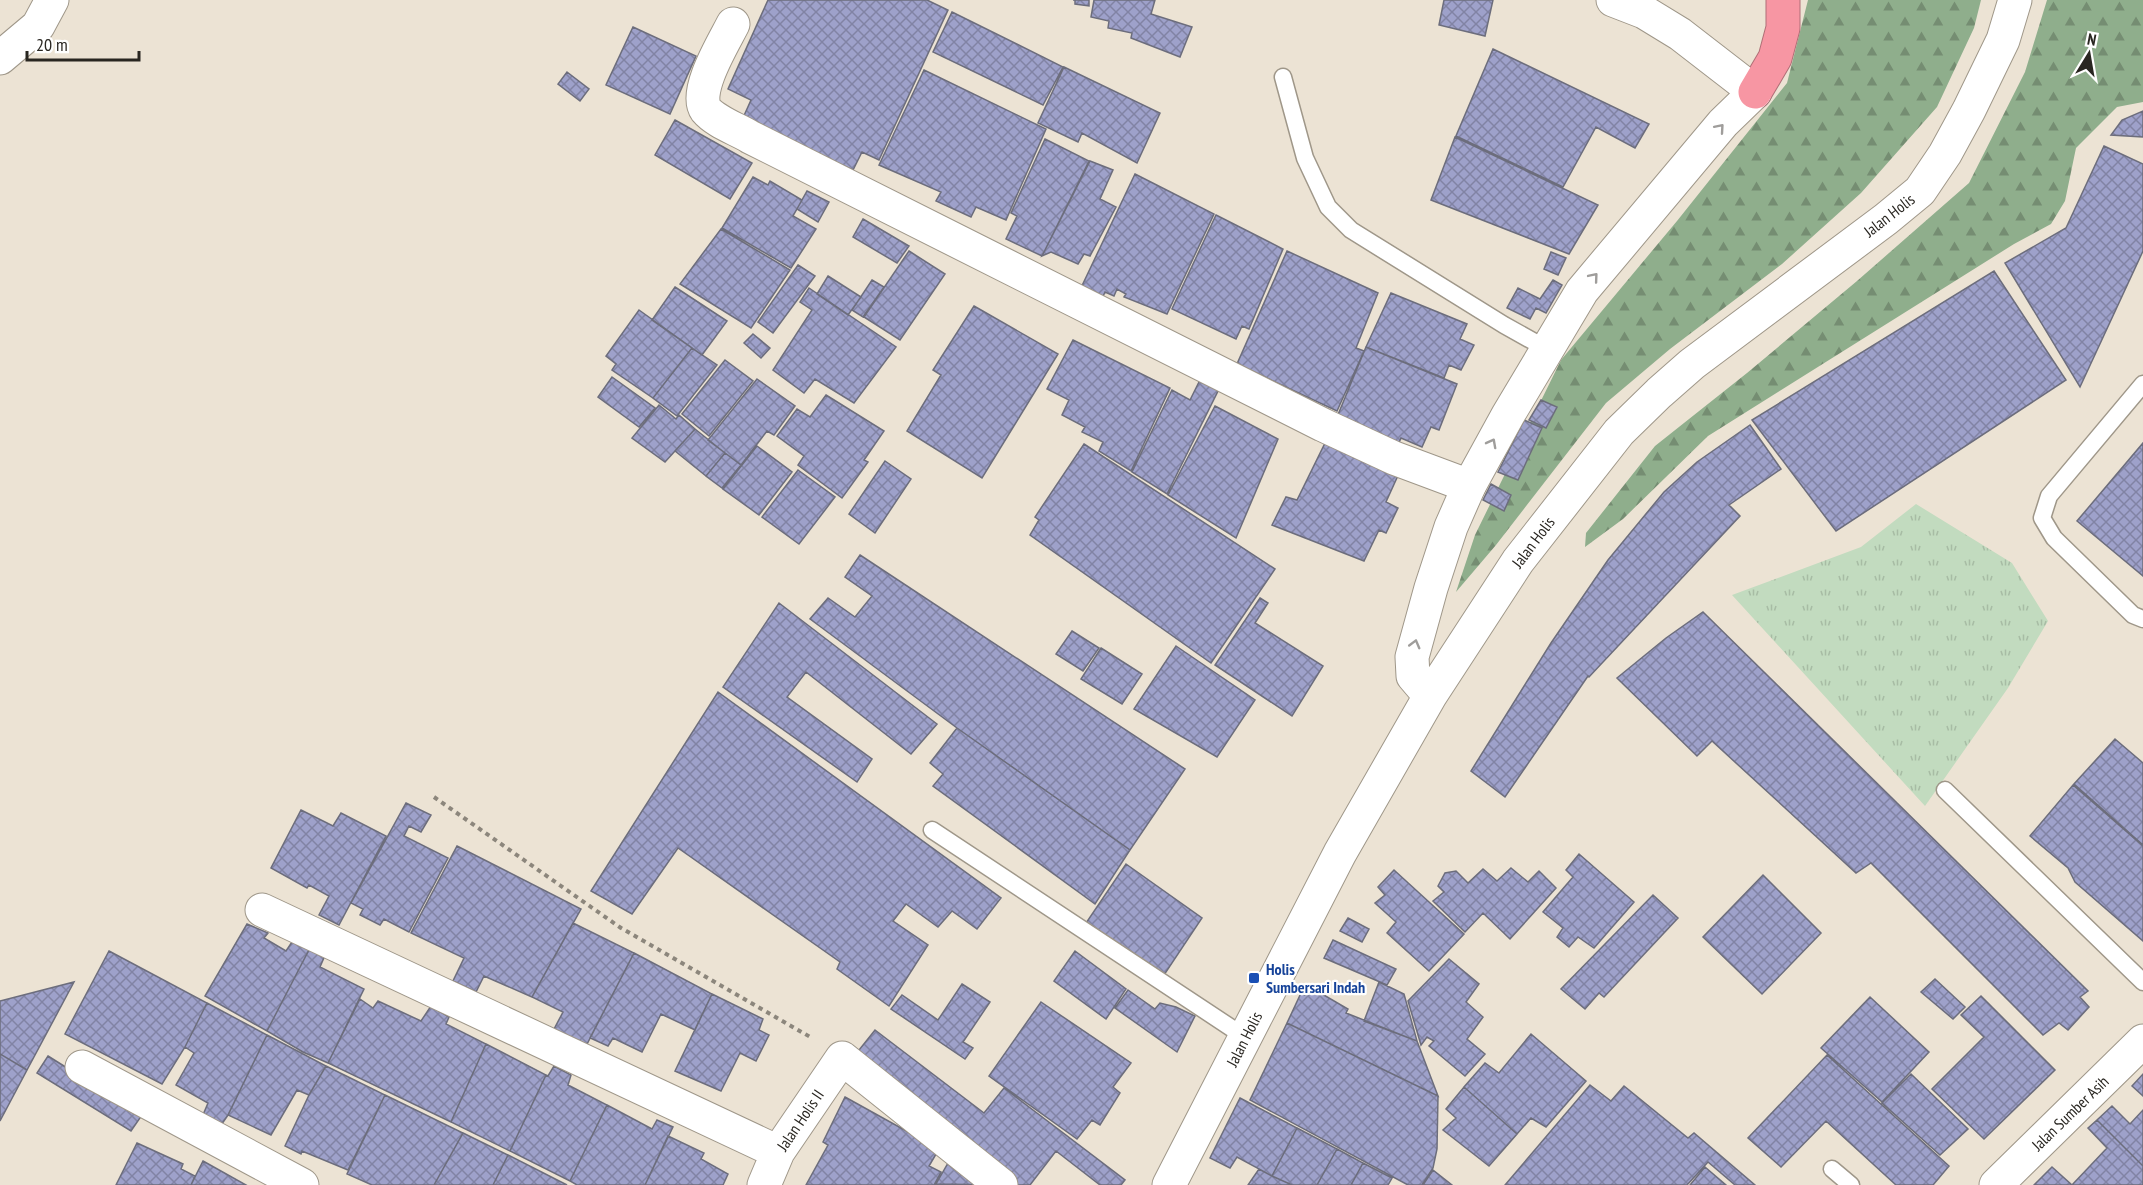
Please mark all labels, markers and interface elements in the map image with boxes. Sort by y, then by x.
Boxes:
scale bar [27,24,140,62]
north arrow [2059,24,2119,84]
text: N [2086,29,2098,50]
text: 20 m [36,33,68,56]
one-way arrow [1712,123,1723,134]
street label: Jalan Holis [1859,189,1918,242]
one-way arrow [1587,273,1598,284]
one-way arrow [1485,439,1496,449]
street label: Jalan Holis [1507,512,1559,572]
one-way arrow [1408,639,1421,649]
place label: Holis Sumbersari Indah [1266,959,1365,997]
marker: Holis Sumbersari Indah [1247,971,1261,985]
street label: Jalan Holis [1221,1008,1266,1071]
street label: Jalan Sumber Asih [2027,1071,2113,1155]
street label: Jalan Holis II [772,1085,828,1155]

